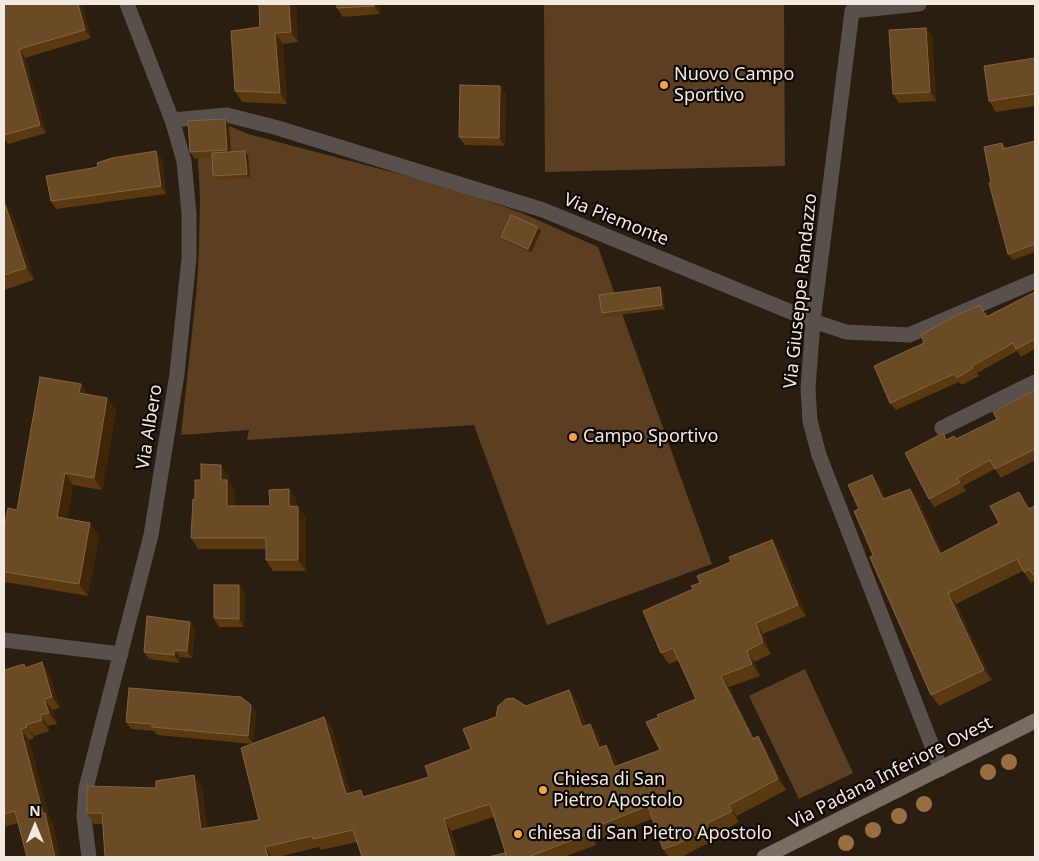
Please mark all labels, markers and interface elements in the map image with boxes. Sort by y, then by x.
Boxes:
place label: Nuovo Campo Sportivo [674,64,794,106]
marker: Nuovo Campo Sportivo [658,79,670,91]
street label: Via Piemonte [560,189,672,251]
street label: Via Giuseppe Randazzo [780,192,822,390]
street label: Via Albero [133,383,167,471]
place label: Campo Sportivo [583,426,718,448]
marker: Campo Sportivo [567,431,579,443]
street label: Via Padana Inferiore Ovest [786,712,996,834]
place label: Chiesa di San Pietro Apostolo [553,769,683,812]
marker: Chiesa di San Pietro Apostolo [537,784,549,796]
north arrow [10,801,60,851]
text: N [29,801,41,820]
place label: chiesa di San Pietro Apostolo [528,823,772,845]
marker: chiesa di San Pietro Apostolo [512,828,524,840]

